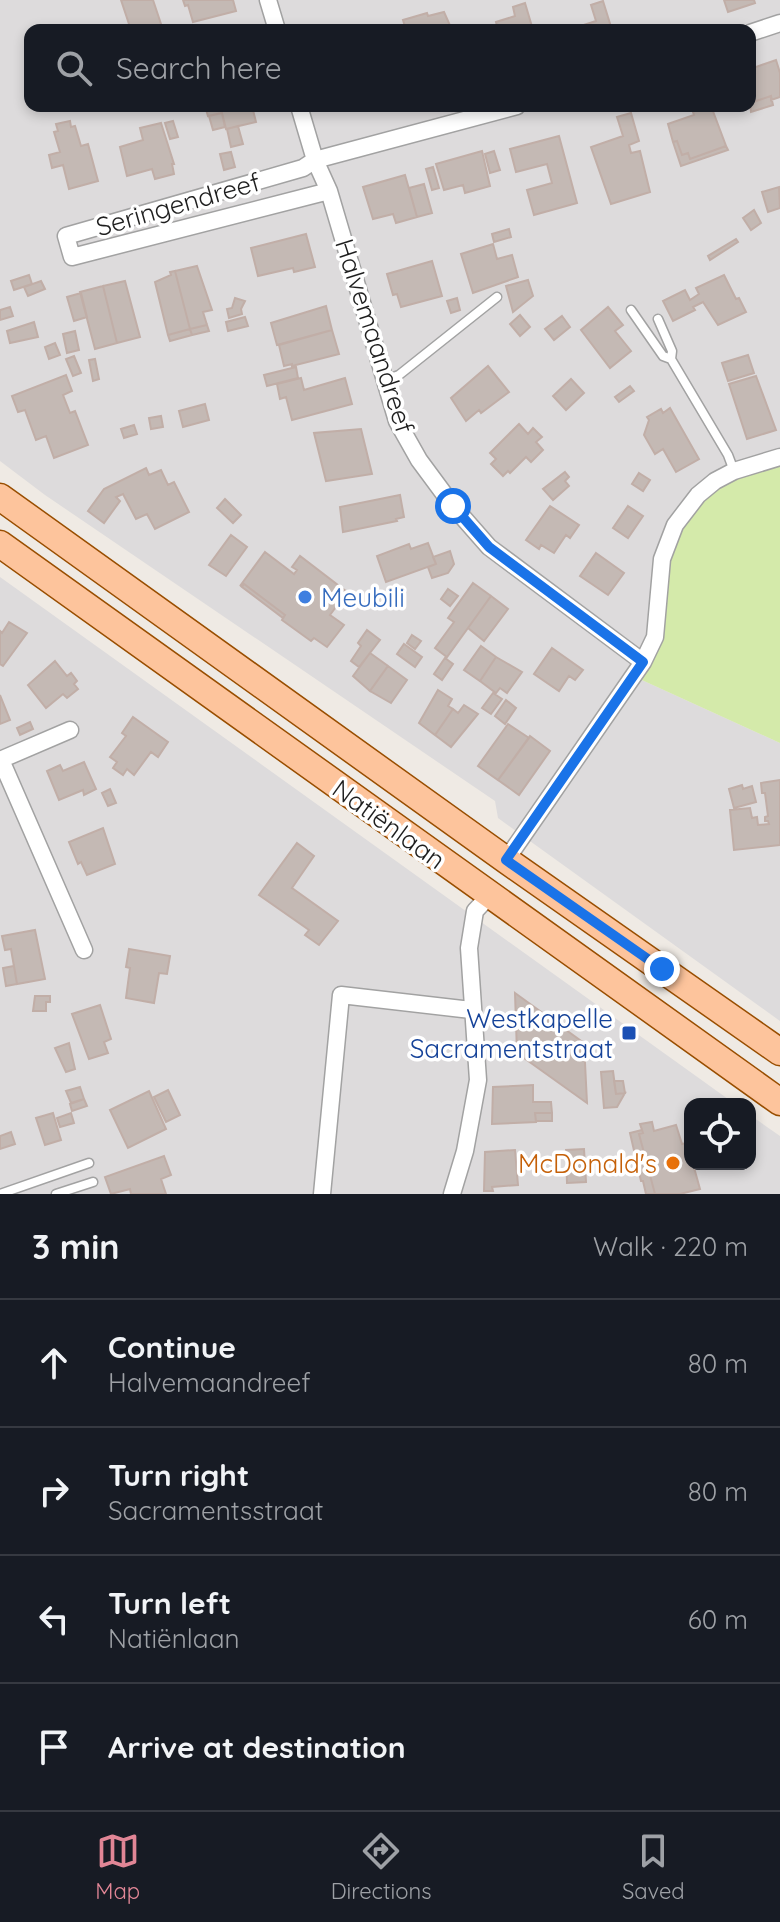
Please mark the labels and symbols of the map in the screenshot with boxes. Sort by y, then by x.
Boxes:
street label: Seringendreef [92,165,264,243]
street label: Halvemaandreef [328,235,422,437]
route start [435,488,471,524]
place label: Meubili [321,581,405,614]
marker: Meubili [296,588,314,606]
street label: Natiënlaan [326,772,452,876]
route end [644,951,680,987]
place label: Westkapelle Sacramentstraat [410,1002,613,1065]
marker: Westkapelle Sacramentstraat [620,1024,638,1042]
place label: McDonald's [518,1147,657,1180]
marker: McDonald's [664,1154,682,1172]

